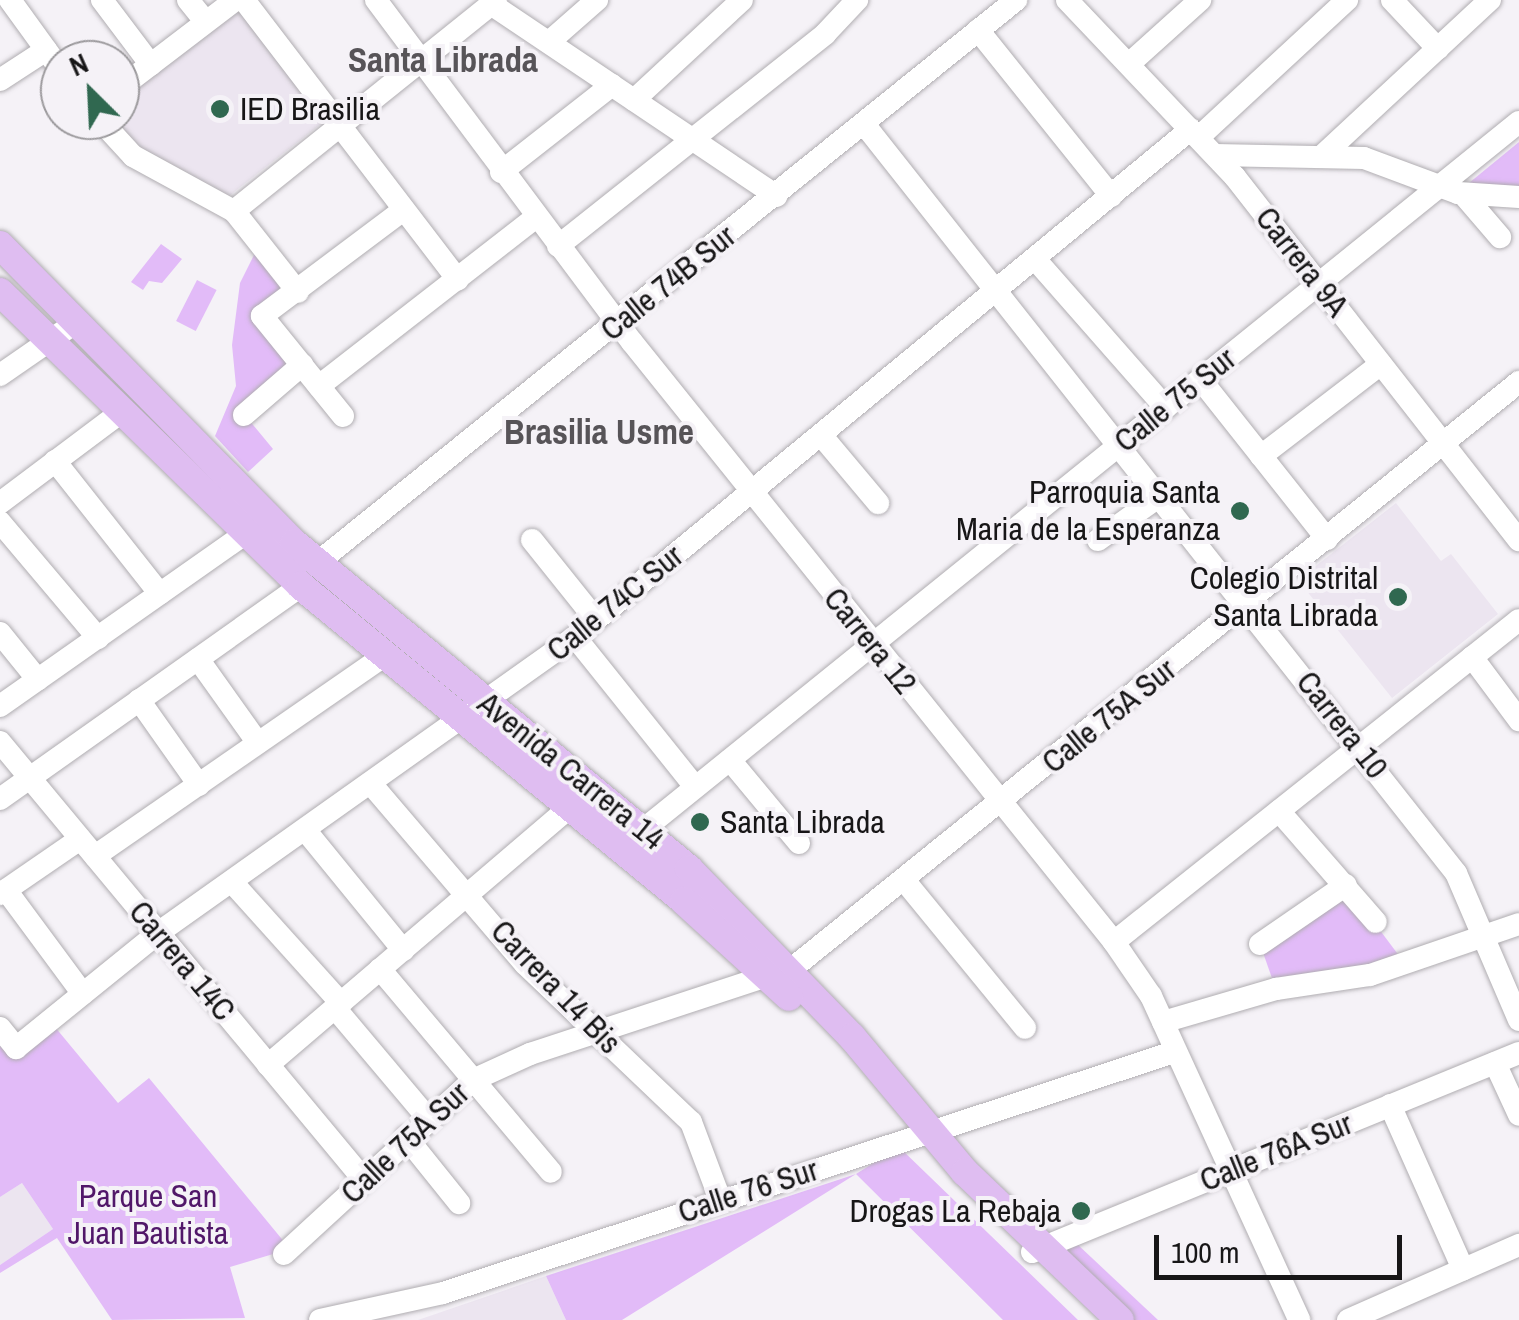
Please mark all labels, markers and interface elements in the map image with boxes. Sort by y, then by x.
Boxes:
district label: Santa Librada [348,39,538,81]
north arrow [40,40,140,140]
text: N [63,44,94,85]
place label: IED Brasilia [240,90,380,128]
marker: IED Brasilia [209,98,231,120]
street label: Carrera 9A [1247,200,1357,324]
street label: Calle 74B Sur [593,217,743,349]
street label: Calle 75 Sur [1107,340,1243,460]
district label: Brasilia Usme [504,411,694,453]
place label: Parroquia Santa Maria de la Esperanza [956,474,1220,549]
marker: Parroquia Santa Maria de la Esperanza [1229,500,1251,522]
street label: Calle 74C Sur [539,537,691,669]
place label: Colegio Distrital Santa Librada [1190,560,1378,635]
street label: Carrera 12 [816,580,924,702]
marker: Colegio Distrital Santa Librada [1387,586,1409,608]
street label: Calle 75A Sur [1034,650,1184,782]
street label: Carrera 10 [1288,664,1396,786]
street label: Avenida Carrera 14 [470,684,672,858]
place label: Santa Librada [720,803,885,841]
marker: Santa Librada [689,811,711,833]
street label: Carrera 14C [121,893,243,1029]
street label: Carrera 14 Bis [483,912,629,1062]
street label: Calle 75A Sur [333,1074,477,1212]
street label: Calle 76A Sur [1194,1104,1358,1200]
street label: Calle 76 Sur [673,1150,823,1232]
park label: Parque San Juan Bautista [68,1178,228,1253]
place label: Drogas La Rebaja [850,1192,1061,1230]
marker: Drogas La Rebaja [1070,1200,1092,1222]
scale bar [1159,1215,1406,1277]
text: 100 m [1171,1232,1239,1272]

